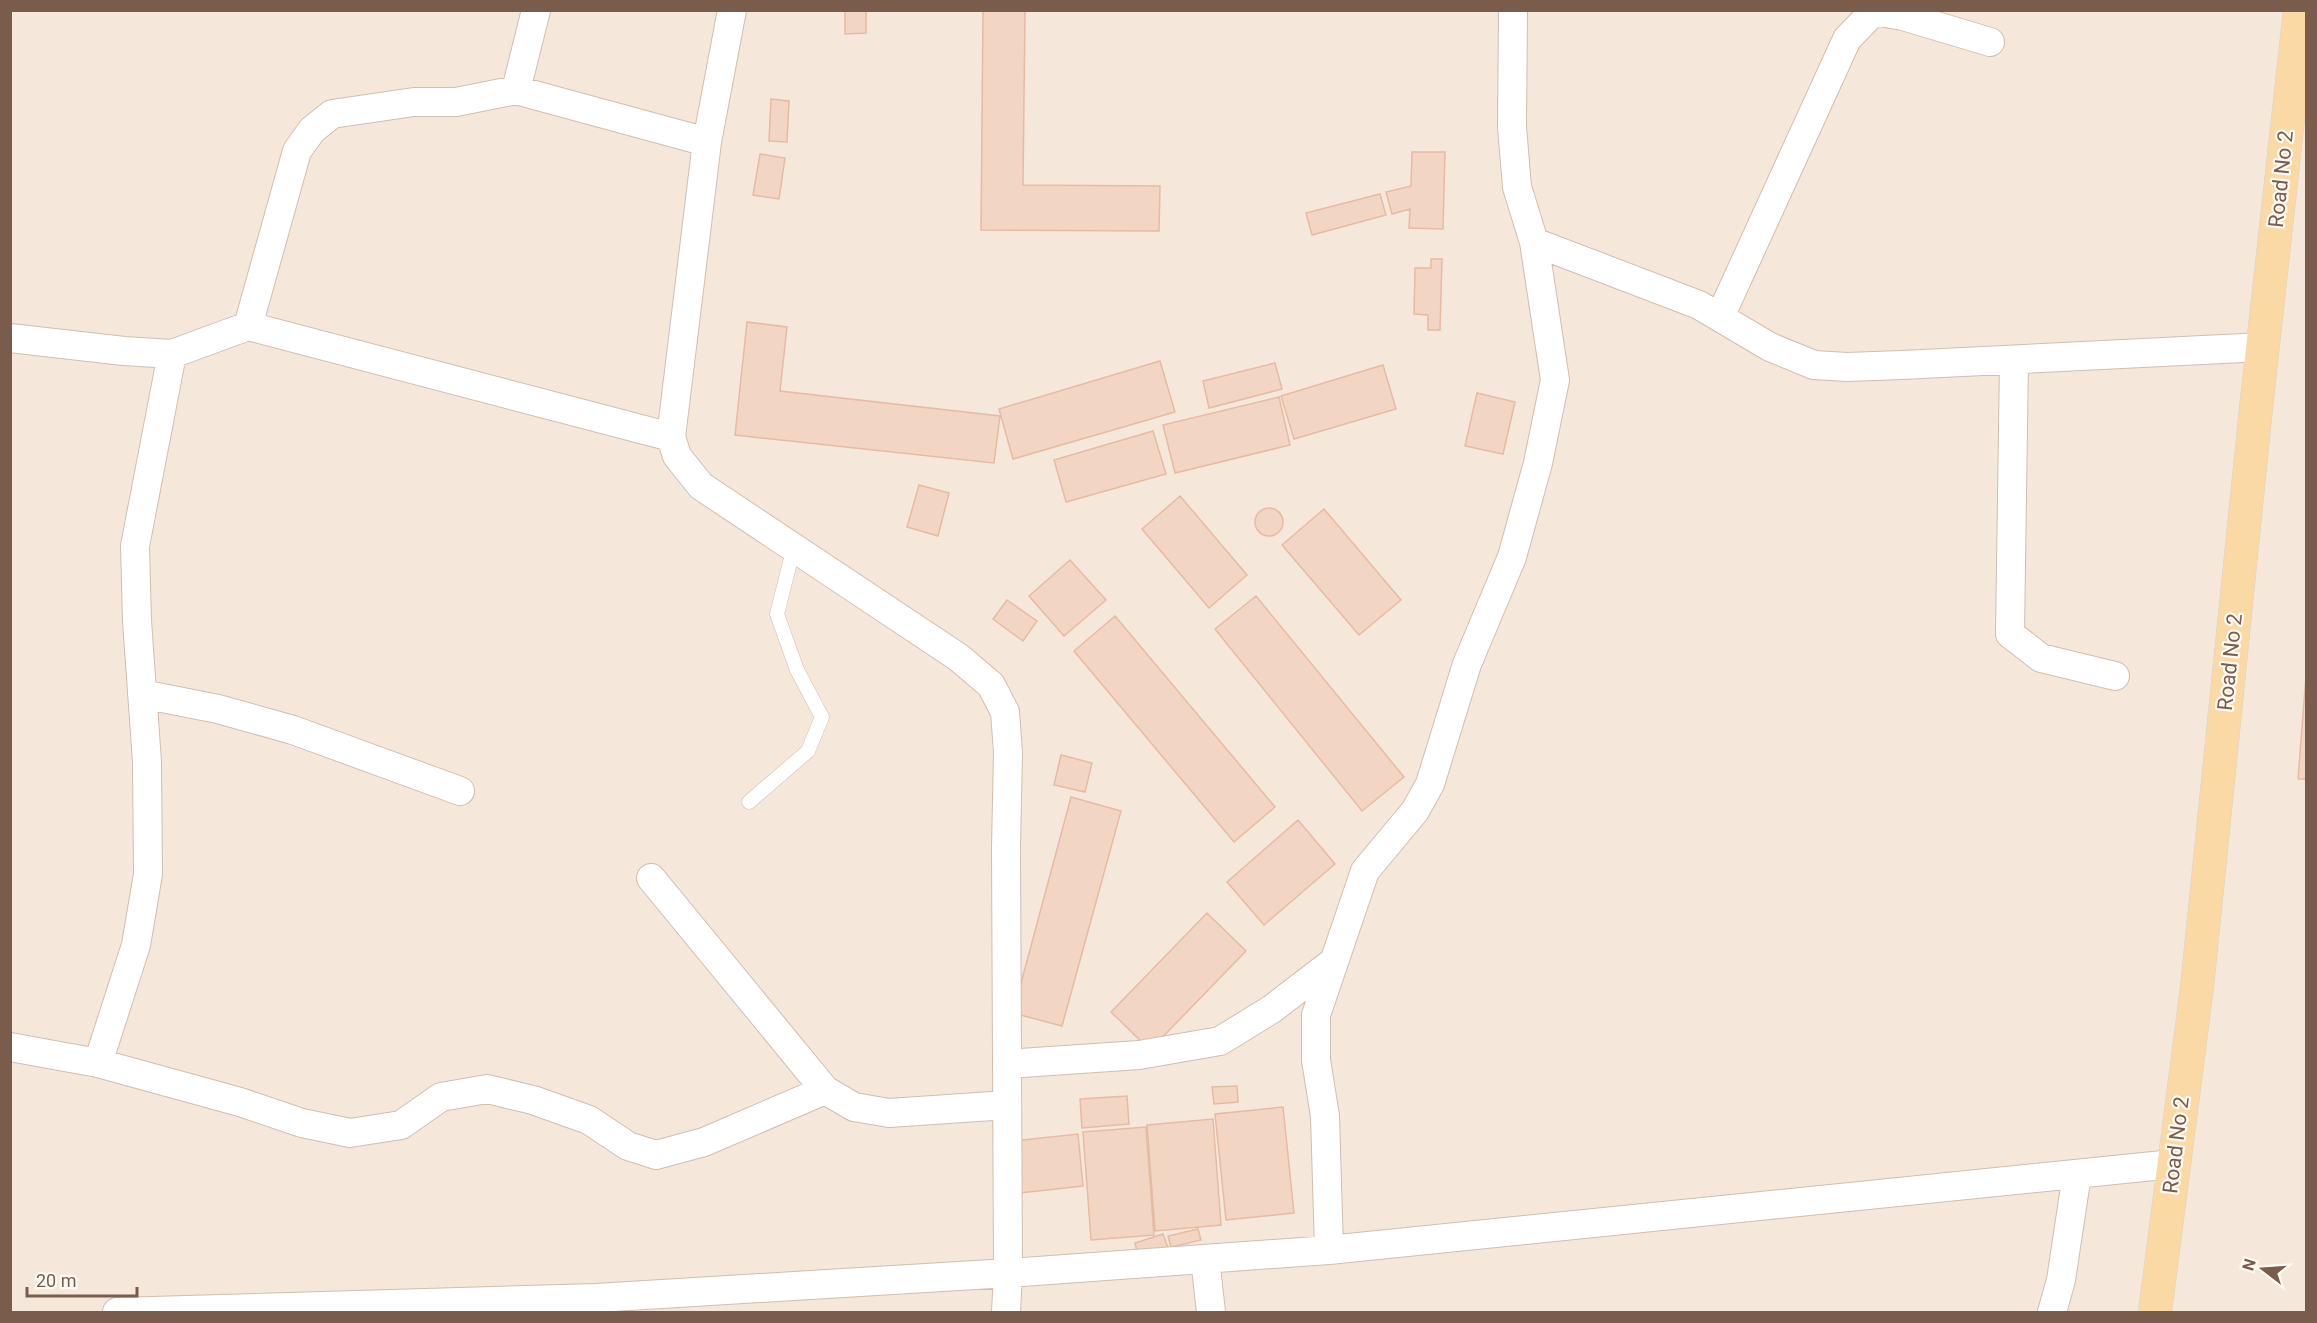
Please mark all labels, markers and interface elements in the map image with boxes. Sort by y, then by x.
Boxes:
street label: Road No 2 [2264,129,2298,229]
street label: Road No 2 [2213,612,2247,712]
street label: Road No 2 [2158,1095,2194,1195]
north arrow [2233,1239,2293,1299]
text: N [2238,1257,2260,1273]
scale bar [27,1260,136,1298]
text: 20 m [36,1270,76,1291]

